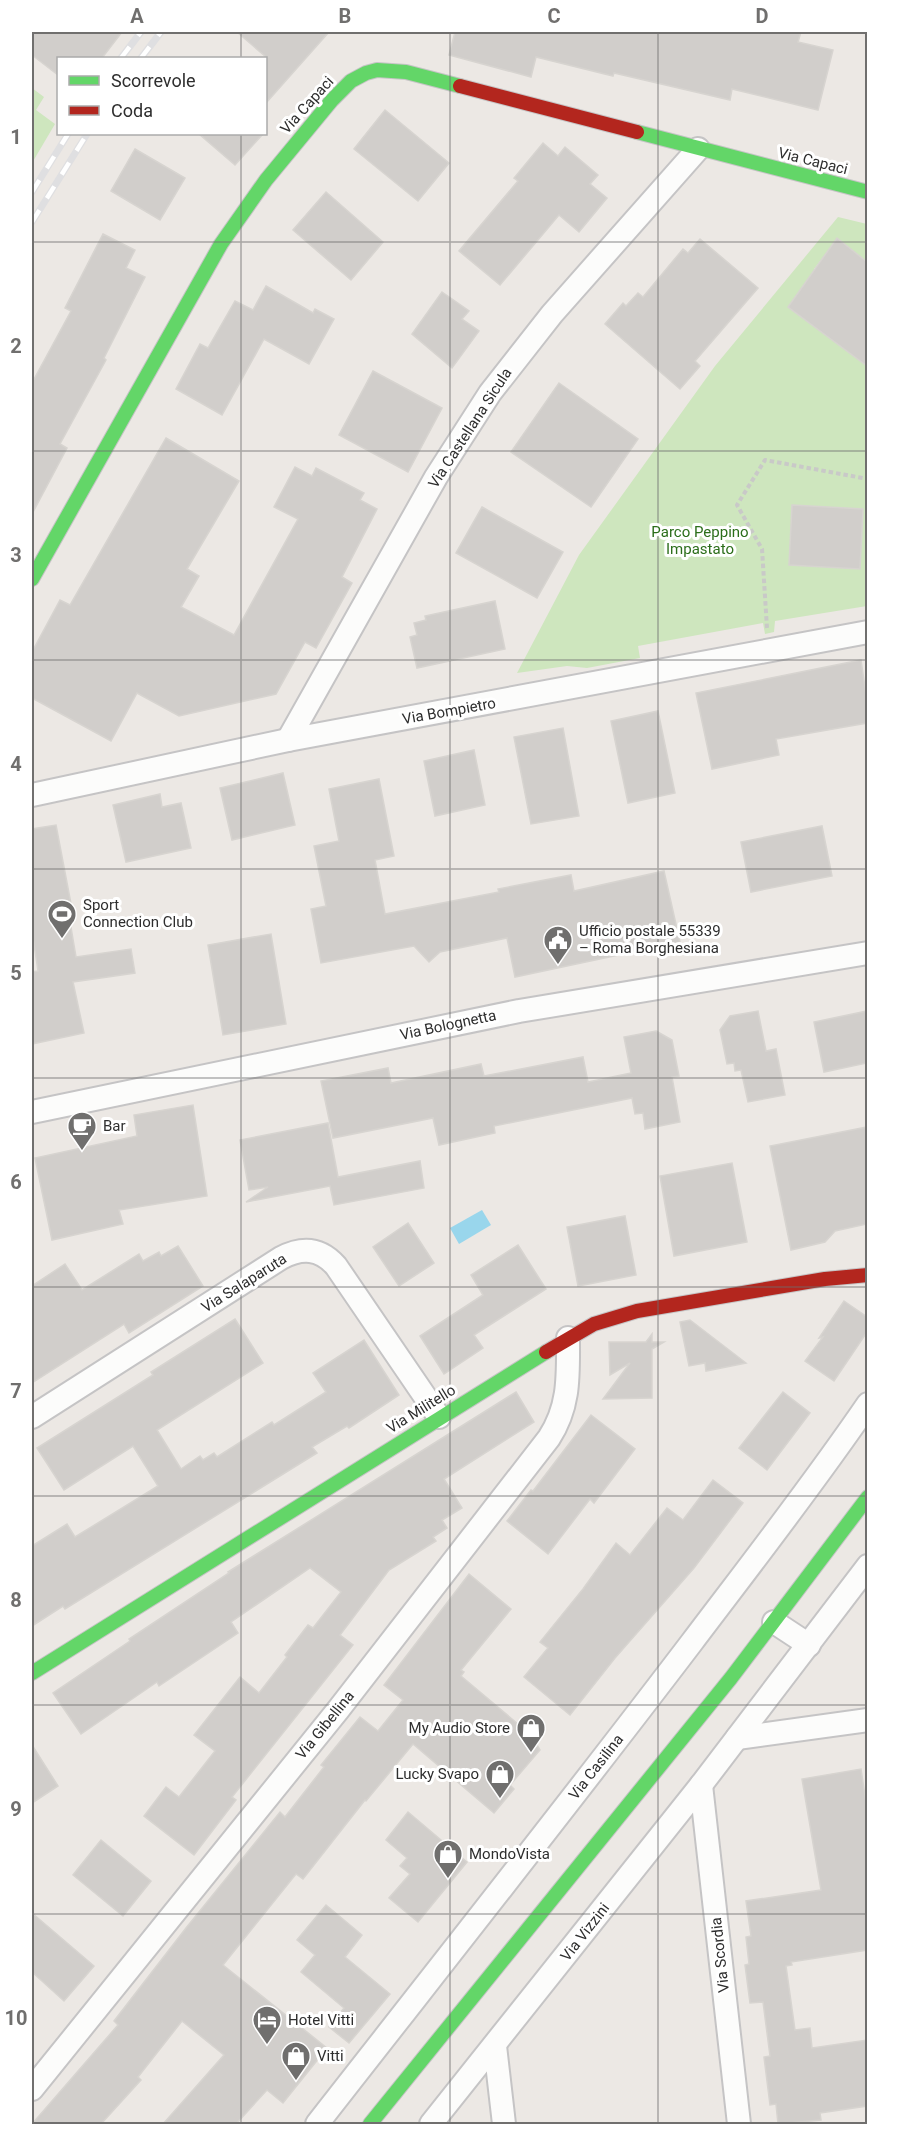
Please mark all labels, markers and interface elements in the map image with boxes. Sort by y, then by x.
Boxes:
text: A [130,4,144,28]
text: B [339,4,351,28]
text: C [547,4,561,28]
text: D [756,4,769,28]
legend [57,57,267,135]
text: Scorrevole [111,70,196,91]
street label: Via Capaci [277,73,337,137]
text: Coda [111,100,153,121]
text: 1 [10,125,22,149]
street label: Via Capaci [776,144,850,178]
text: 2 [10,334,22,358]
street label: Via Castellana Sicula [424,365,516,491]
park label: Parco Peppino Impastato [651,523,749,558]
text: 3 [10,543,22,567]
street label: Via Bompietro [401,694,497,728]
text: 4 [10,752,22,776]
place label: Sport Connection Club [83,896,193,931]
sports icon: Sport Connection Club [46,898,78,940]
place label: Ufficio postale 55339 – Roma Borghesiana [579,922,721,957]
public building icon: Ufficio postale 55339 – Roma Borghesiana [542,924,574,966]
text: 5 [10,961,22,985]
street label: Via Bolognetta [398,1006,498,1044]
cafe icon: Bar [66,1110,98,1152]
place label: Bar [103,1117,126,1135]
text: 6 [10,1170,22,1194]
street label: Via Salaparuta [198,1250,290,1316]
text: 7 [10,1379,22,1403]
street label: Via Militello [383,1381,459,1437]
text: 8 [10,1588,22,1612]
street label: Via Gibellina [292,1687,358,1763]
shop icon: My Audio Store [515,1712,547,1754]
place label: My Audio Store [409,1719,510,1737]
street label: Via Casilina [565,1731,627,1803]
shop icon: Lucky Svapo [484,1758,516,1800]
place label: Lucky Svapo [396,1765,479,1783]
text: 9 [10,1797,22,1821]
shop icon: MondoVista [432,1838,464,1880]
place label: MondoVista [469,1845,550,1863]
street label: Via Vizzini [557,1899,613,1965]
street label: Via Scordia [707,1916,733,1994]
hotel icon: Hotel Vitti [251,2004,283,2046]
text: 10 [5,2006,27,2030]
place label: Hotel Vitti [288,2011,354,2029]
shop icon: Vitti [280,2040,312,2082]
place label: Vitti [317,2047,344,2065]

